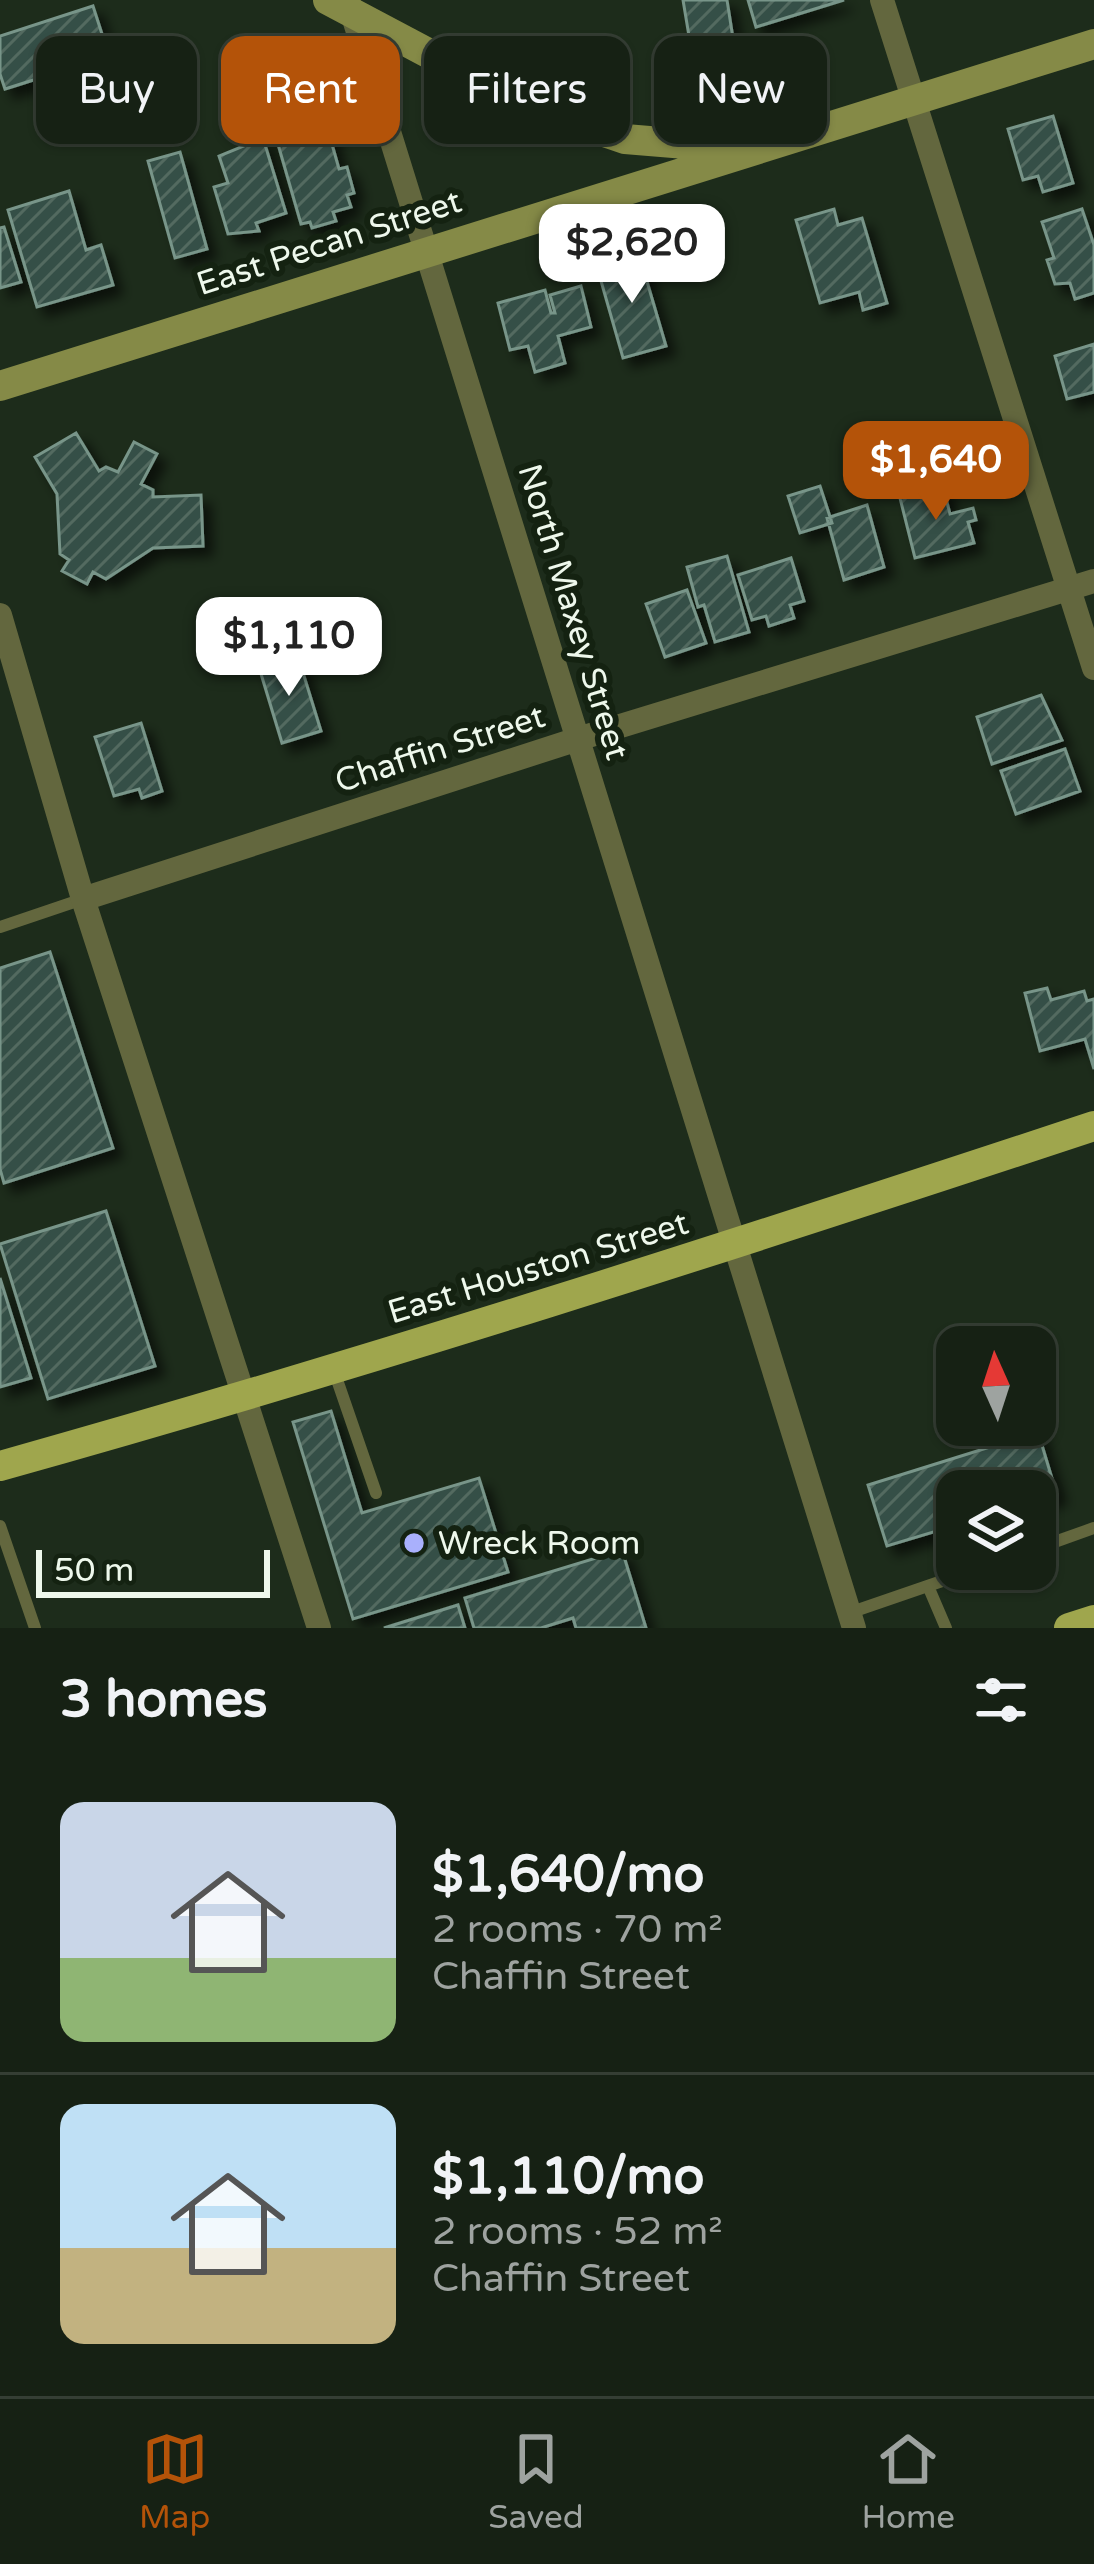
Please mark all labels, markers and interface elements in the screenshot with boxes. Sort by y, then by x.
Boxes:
chip: Buy [36,36,197,144]
chip: Rent [221,36,400,144]
chip: Filters [424,36,630,144]
chip: New [654,36,827,144]
street label: East Pecan Street [192,182,466,304]
pin: $2,620 [534,204,730,306]
text: $2,620 [566,219,698,266]
pin: $1,640 [838,421,1034,523]
text: $1,640 [870,436,1002,483]
street label: North Maxey Street [509,460,637,764]
pin: $1,110 [191,597,387,699]
text: $1,110 [223,612,355,659]
street label: Chaffin Street [330,697,550,801]
street label: East Houston Street [383,1204,693,1332]
north arrow [936,1326,1056,1446]
map controls [936,1326,1056,1590]
button: layers [936,1470,1056,1590]
place label: Wreck Room [438,1524,640,1563]
marker: Wreck Room [401,1530,427,1556]
scale bar [36,1544,270,1597]
text: 50 m [54,1551,134,1590]
icon: filters [968,1667,1034,1733]
text: 3 homes [60,1669,268,1731]
text: $1,640/mo [432,1844,704,1906]
icon: home [156,1850,300,1994]
text: 2 rooms · 70 m² [432,1906,723,1953]
text: Chaffin Street [432,1953,690,2000]
text: $1,110/mo [432,2146,704,2208]
icon: home [156,2152,300,2296]
text: 2 rooms · 52 m² [432,2208,723,2255]
text: Chaffin Street [432,2255,690,2302]
tab: Map [139,2426,210,2537]
tab: Saved [488,2426,584,2537]
tab: Home [862,2426,955,2537]

